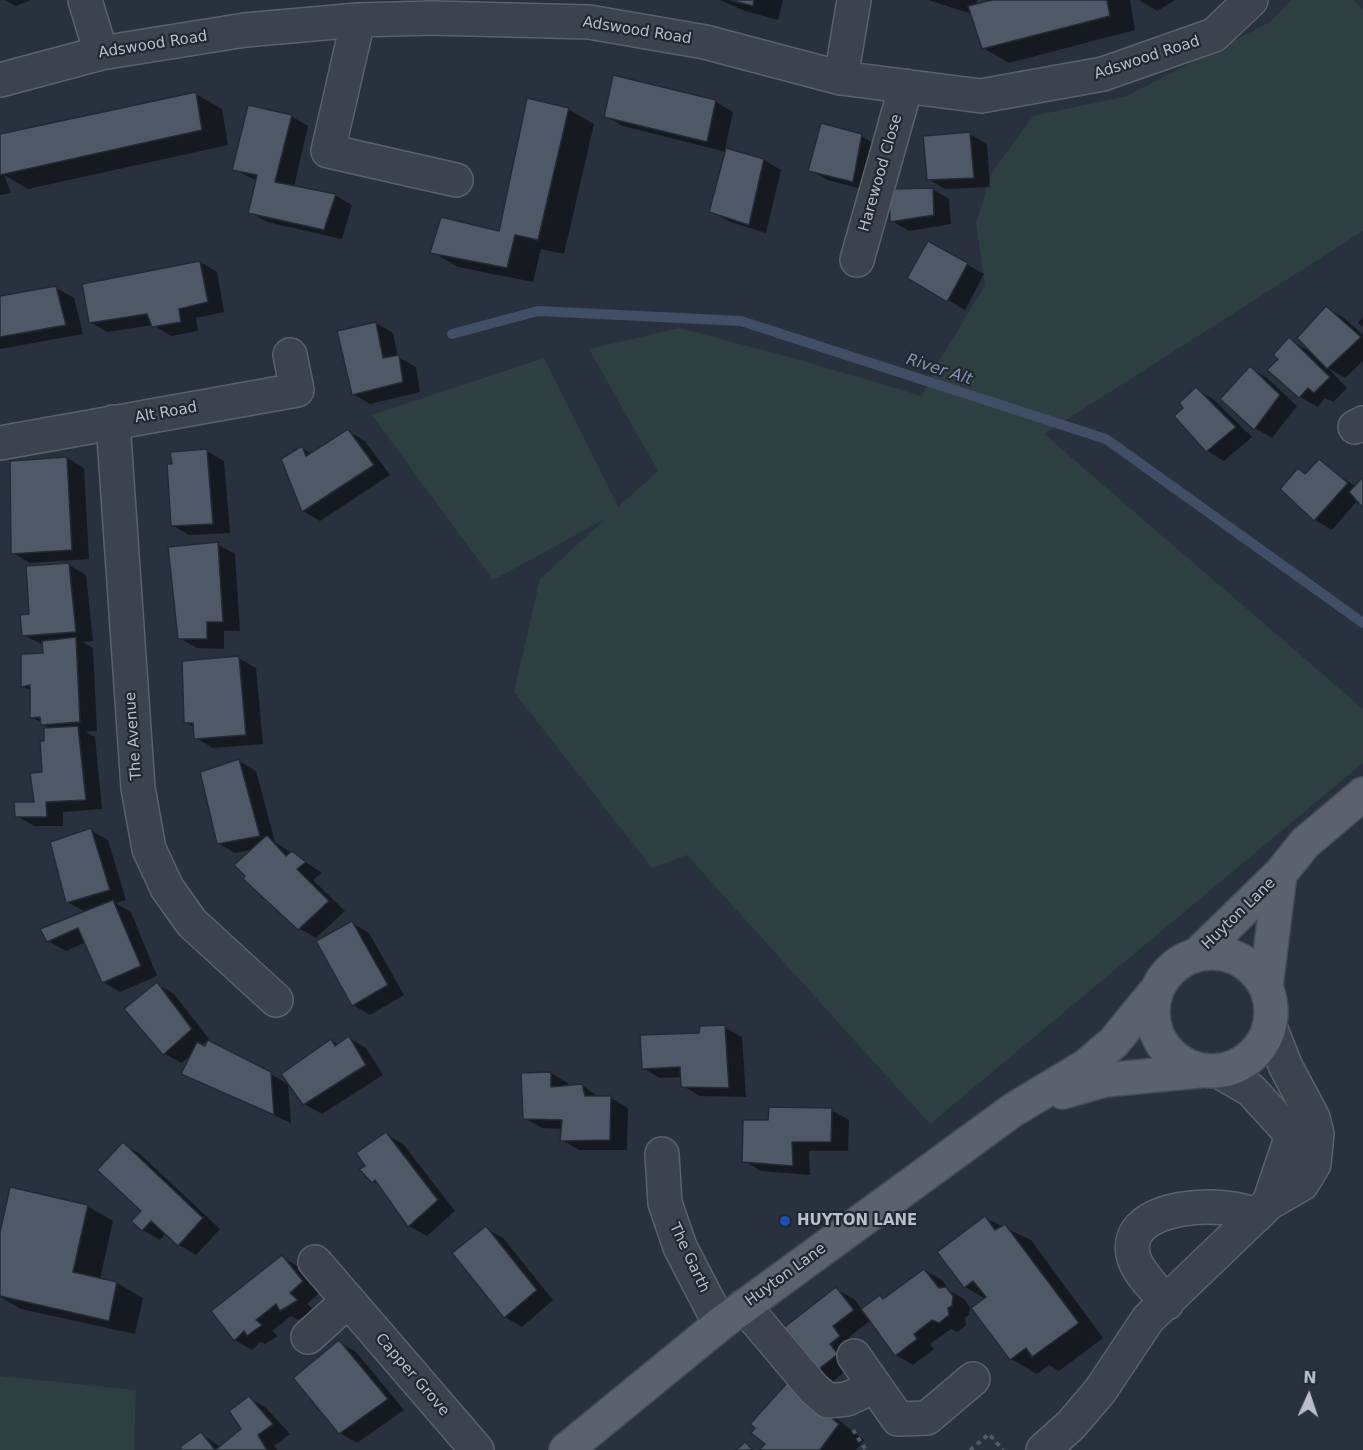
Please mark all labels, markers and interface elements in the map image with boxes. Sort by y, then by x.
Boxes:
street label: Adswood Road [581,14,693,48]
street label: Adswood Road [97,28,209,62]
street label: Adswood Road [1092,32,1202,84]
street label: Harewood Close [856,112,906,234]
water label: River Alt [904,350,974,390]
street label: Alt Road [134,399,198,427]
street label: The Avenue [122,691,146,781]
street label: Huyton Lane [1198,874,1280,954]
place label: HUYTON LANE [797,1212,917,1230]
marker: HUYTON LANE [778,1214,792,1228]
street label: The Garth [665,1220,713,1296]
street label: Huyton Lane [742,1240,830,1310]
street label: Capper Grove [371,1330,453,1420]
north arrow [1279,1366,1339,1426]
text: N [1303,1368,1317,1387]

